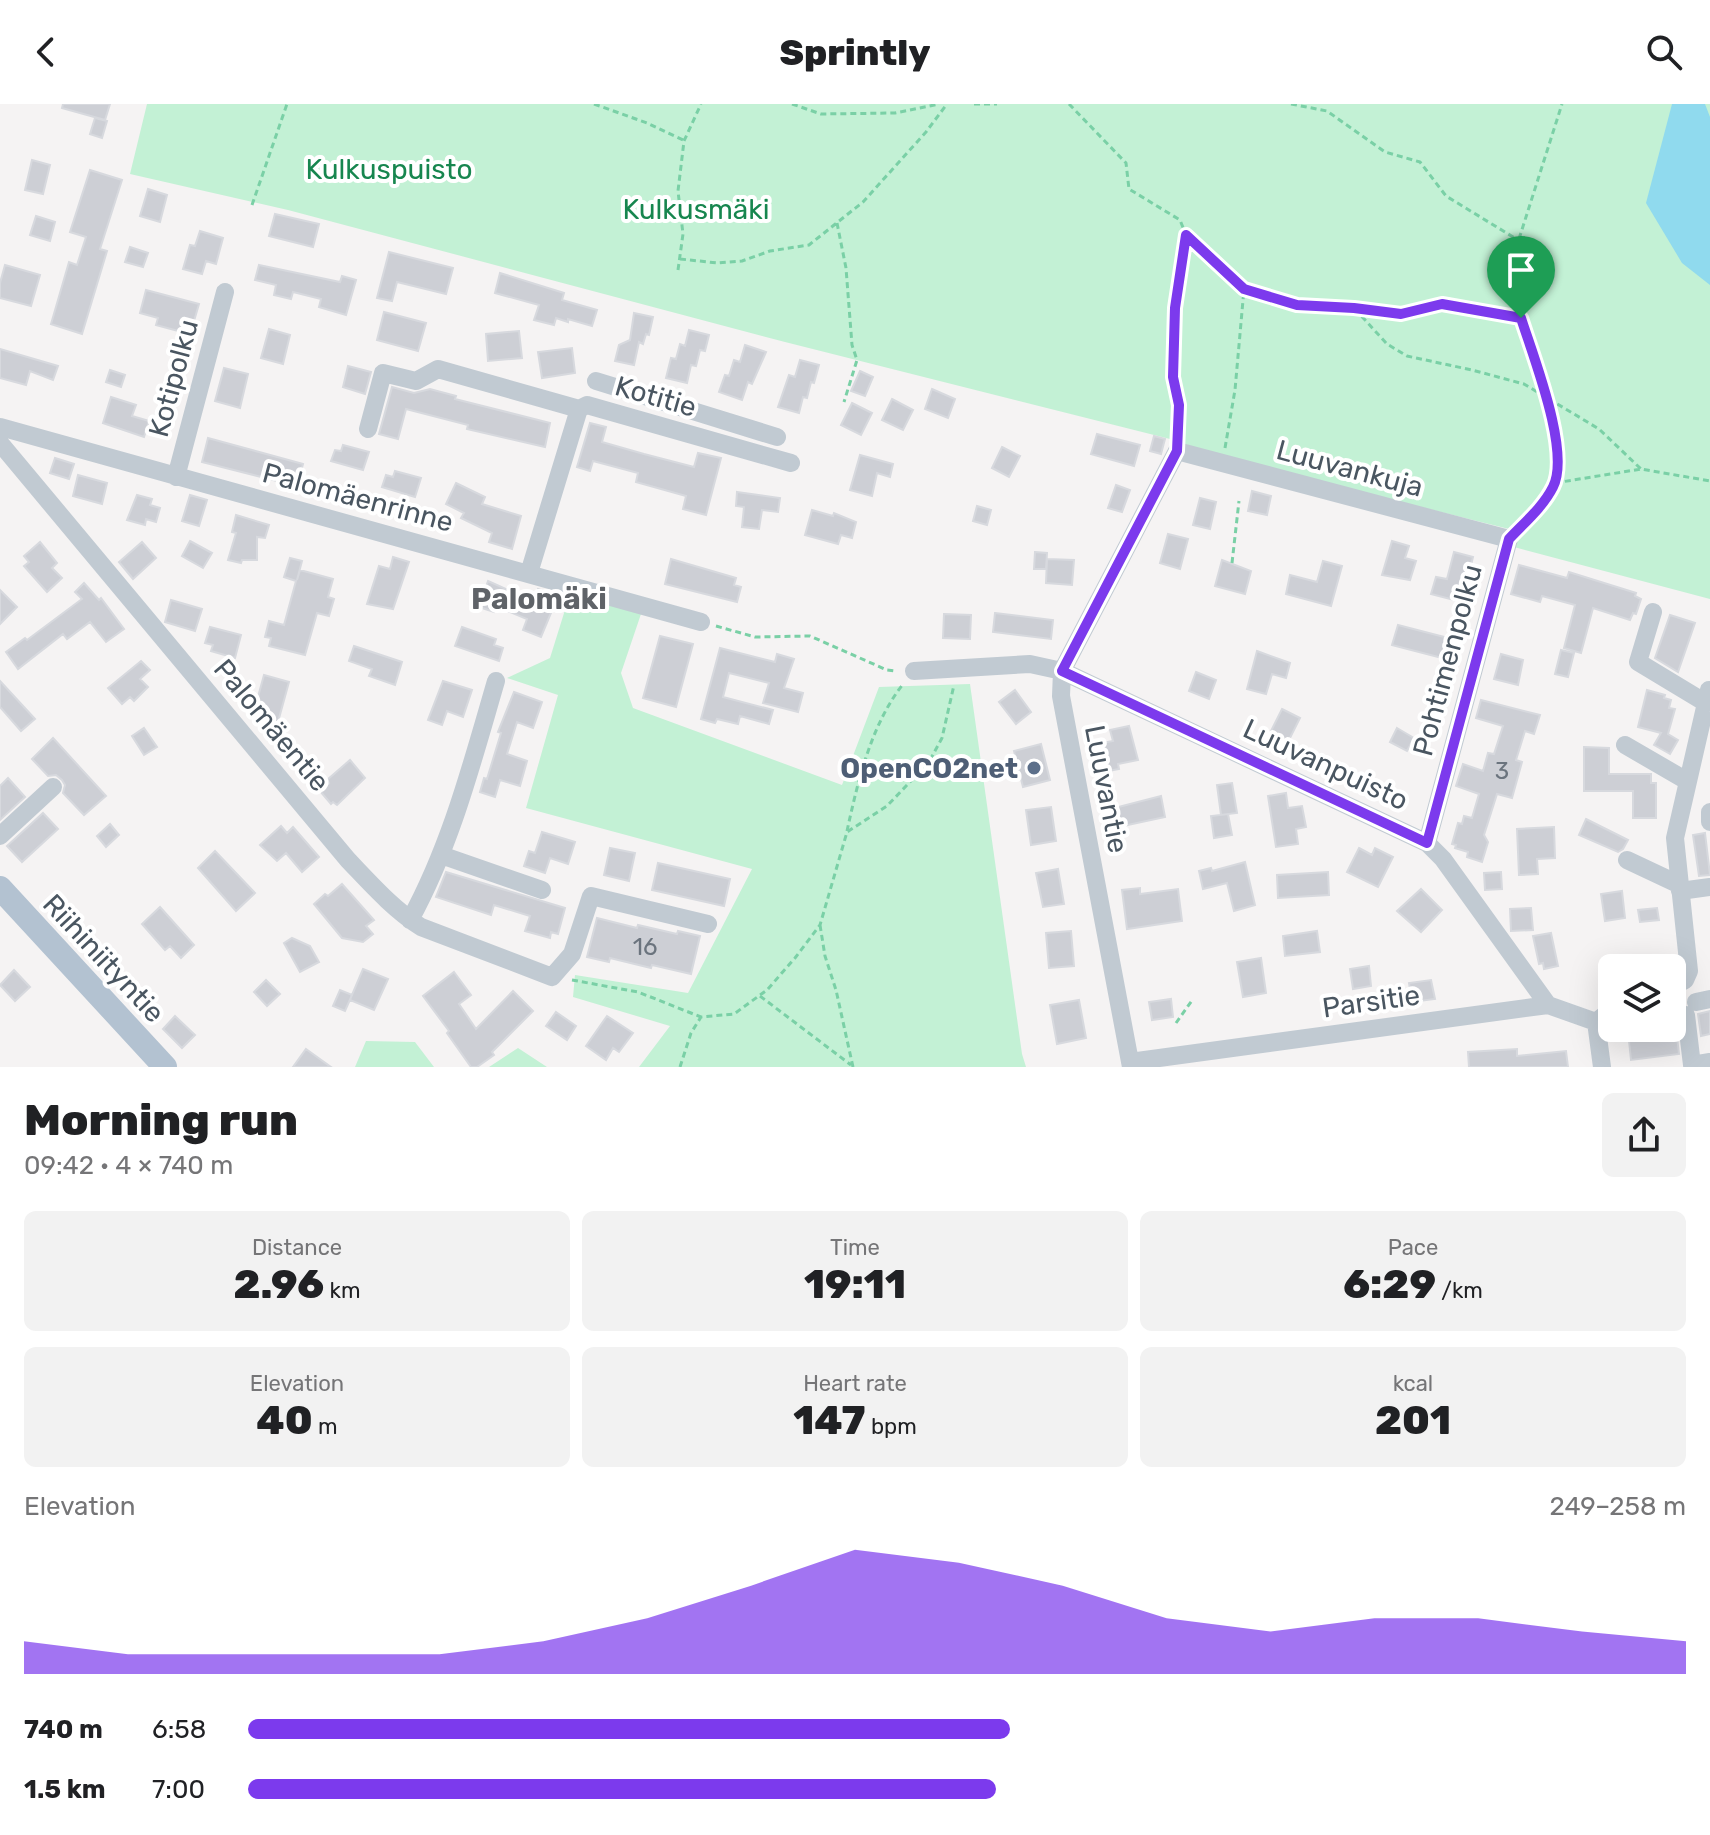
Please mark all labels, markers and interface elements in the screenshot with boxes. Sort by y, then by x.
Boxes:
icon: back [24,30,68,74]
icon: search [1642,30,1686,74]
text: Sprintly [780,31,930,74]
park label: Kulkuspuisto [305,153,473,186]
park label: Kulkusmäki [622,193,770,226]
pin [1487,236,1555,318]
icon: arrive [1499,248,1543,292]
street label: Kotipolku [142,316,205,441]
street label: Kotitie [611,369,700,424]
street label: Luuvankuja [1273,433,1427,504]
street label: Palomäenrinne [259,456,457,539]
street label: Pohtimenpolku [1406,561,1489,759]
district label: Palomäki [471,581,607,617]
street label: Palomäentie [207,653,336,798]
street label: Luuvanpuisto [1238,712,1413,817]
street label: Luuvantie [1078,722,1135,856]
place label: OpenCO2net [840,752,1018,785]
house number: 3 [1495,757,1509,785]
marker: OpenCO2net [1025,759,1043,777]
street label: Riihiniityntie [36,888,171,1029]
house number: 16 [633,933,657,961]
map controls [1598,954,1686,1042]
button: layers [1598,954,1686,1042]
street label: Parsitie [1320,978,1422,1025]
button: share [1602,1093,1686,1177]
text: Morning run [24,1094,298,1146]
text: 09:42 · 4 × 740 m [24,1150,233,1181]
text: Distance [252,1234,342,1261]
text: Time [830,1234,880,1261]
text: Pace [1388,1234,1438,1261]
text: 2.96 [233,1261,324,1308]
text: 19:11 [804,1261,906,1308]
text: 6:29 [1343,1261,1436,1308]
text: km [324,1277,361,1304]
text: /km [1436,1277,1483,1304]
text: Elevation [250,1370,344,1397]
text: Heart rate [803,1370,907,1397]
text: kcal [1393,1370,1433,1397]
text: 40 [256,1397,313,1444]
text: 147 [793,1397,866,1444]
text: 201 [1375,1397,1451,1444]
text: m [313,1413,338,1440]
text: bpm [866,1413,917,1440]
text: Elevation [24,1491,135,1522]
text: 249–258 m [1549,1491,1686,1522]
text: 740 m [24,1714,103,1745]
text: 6:58 [152,1714,206,1745]
text: 1.5 km [24,1774,106,1805]
text: 7:00 [152,1774,205,1805]

